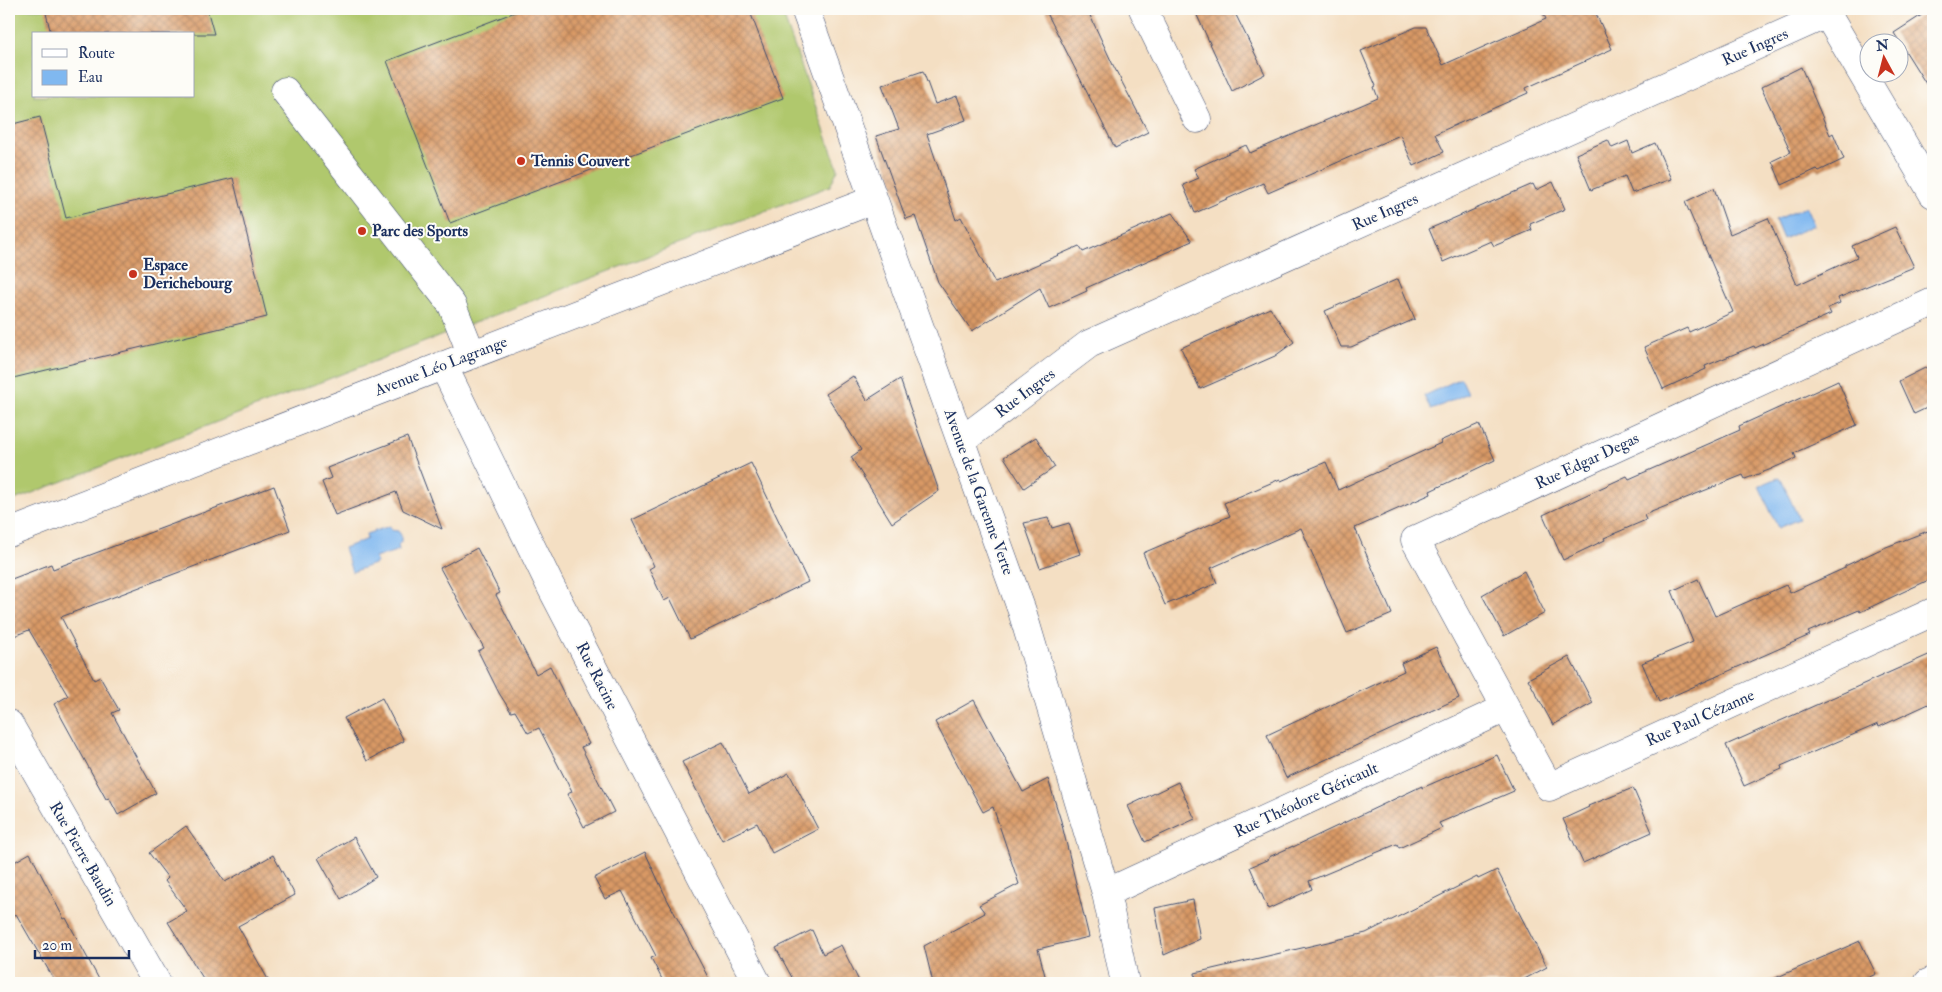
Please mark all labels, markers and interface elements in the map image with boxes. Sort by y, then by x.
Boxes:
street label: Rue Ingres [1719,24,1791,70]
legend [32,32,195,98]
north arrow [1860,32,1910,82]
text: N [1874,36,1890,55]
text: Route [78,44,115,63]
text: Eau [78,68,103,87]
place label: Tennis Couvert [530,151,630,171]
marker: Tennis Couvert [515,155,527,167]
street label: Rue Ingres [1349,189,1421,235]
place label: Parc des Sports [372,221,469,242]
marker: Parc des Sports [356,225,368,237]
place label: Espace Derichebourg [143,255,233,294]
marker: Espace Derichebourg [127,268,139,280]
street label: Avenue Léo Lagrange [371,331,510,401]
street label: Rue Ingres [991,364,1059,422]
street label: Avenue de la Garenne Verte [939,405,1018,578]
street label: Rue Edgar Degas [1532,428,1642,494]
street label: Rue Racine [571,639,623,713]
street label: Rue Paul Cézanne [1643,685,1758,751]
street label: Rue Théodore Géricault [1231,758,1381,842]
street label: Rue Pierre Baudin [45,798,121,910]
scale bar [35,927,129,959]
text: 20 m [42,936,72,955]

